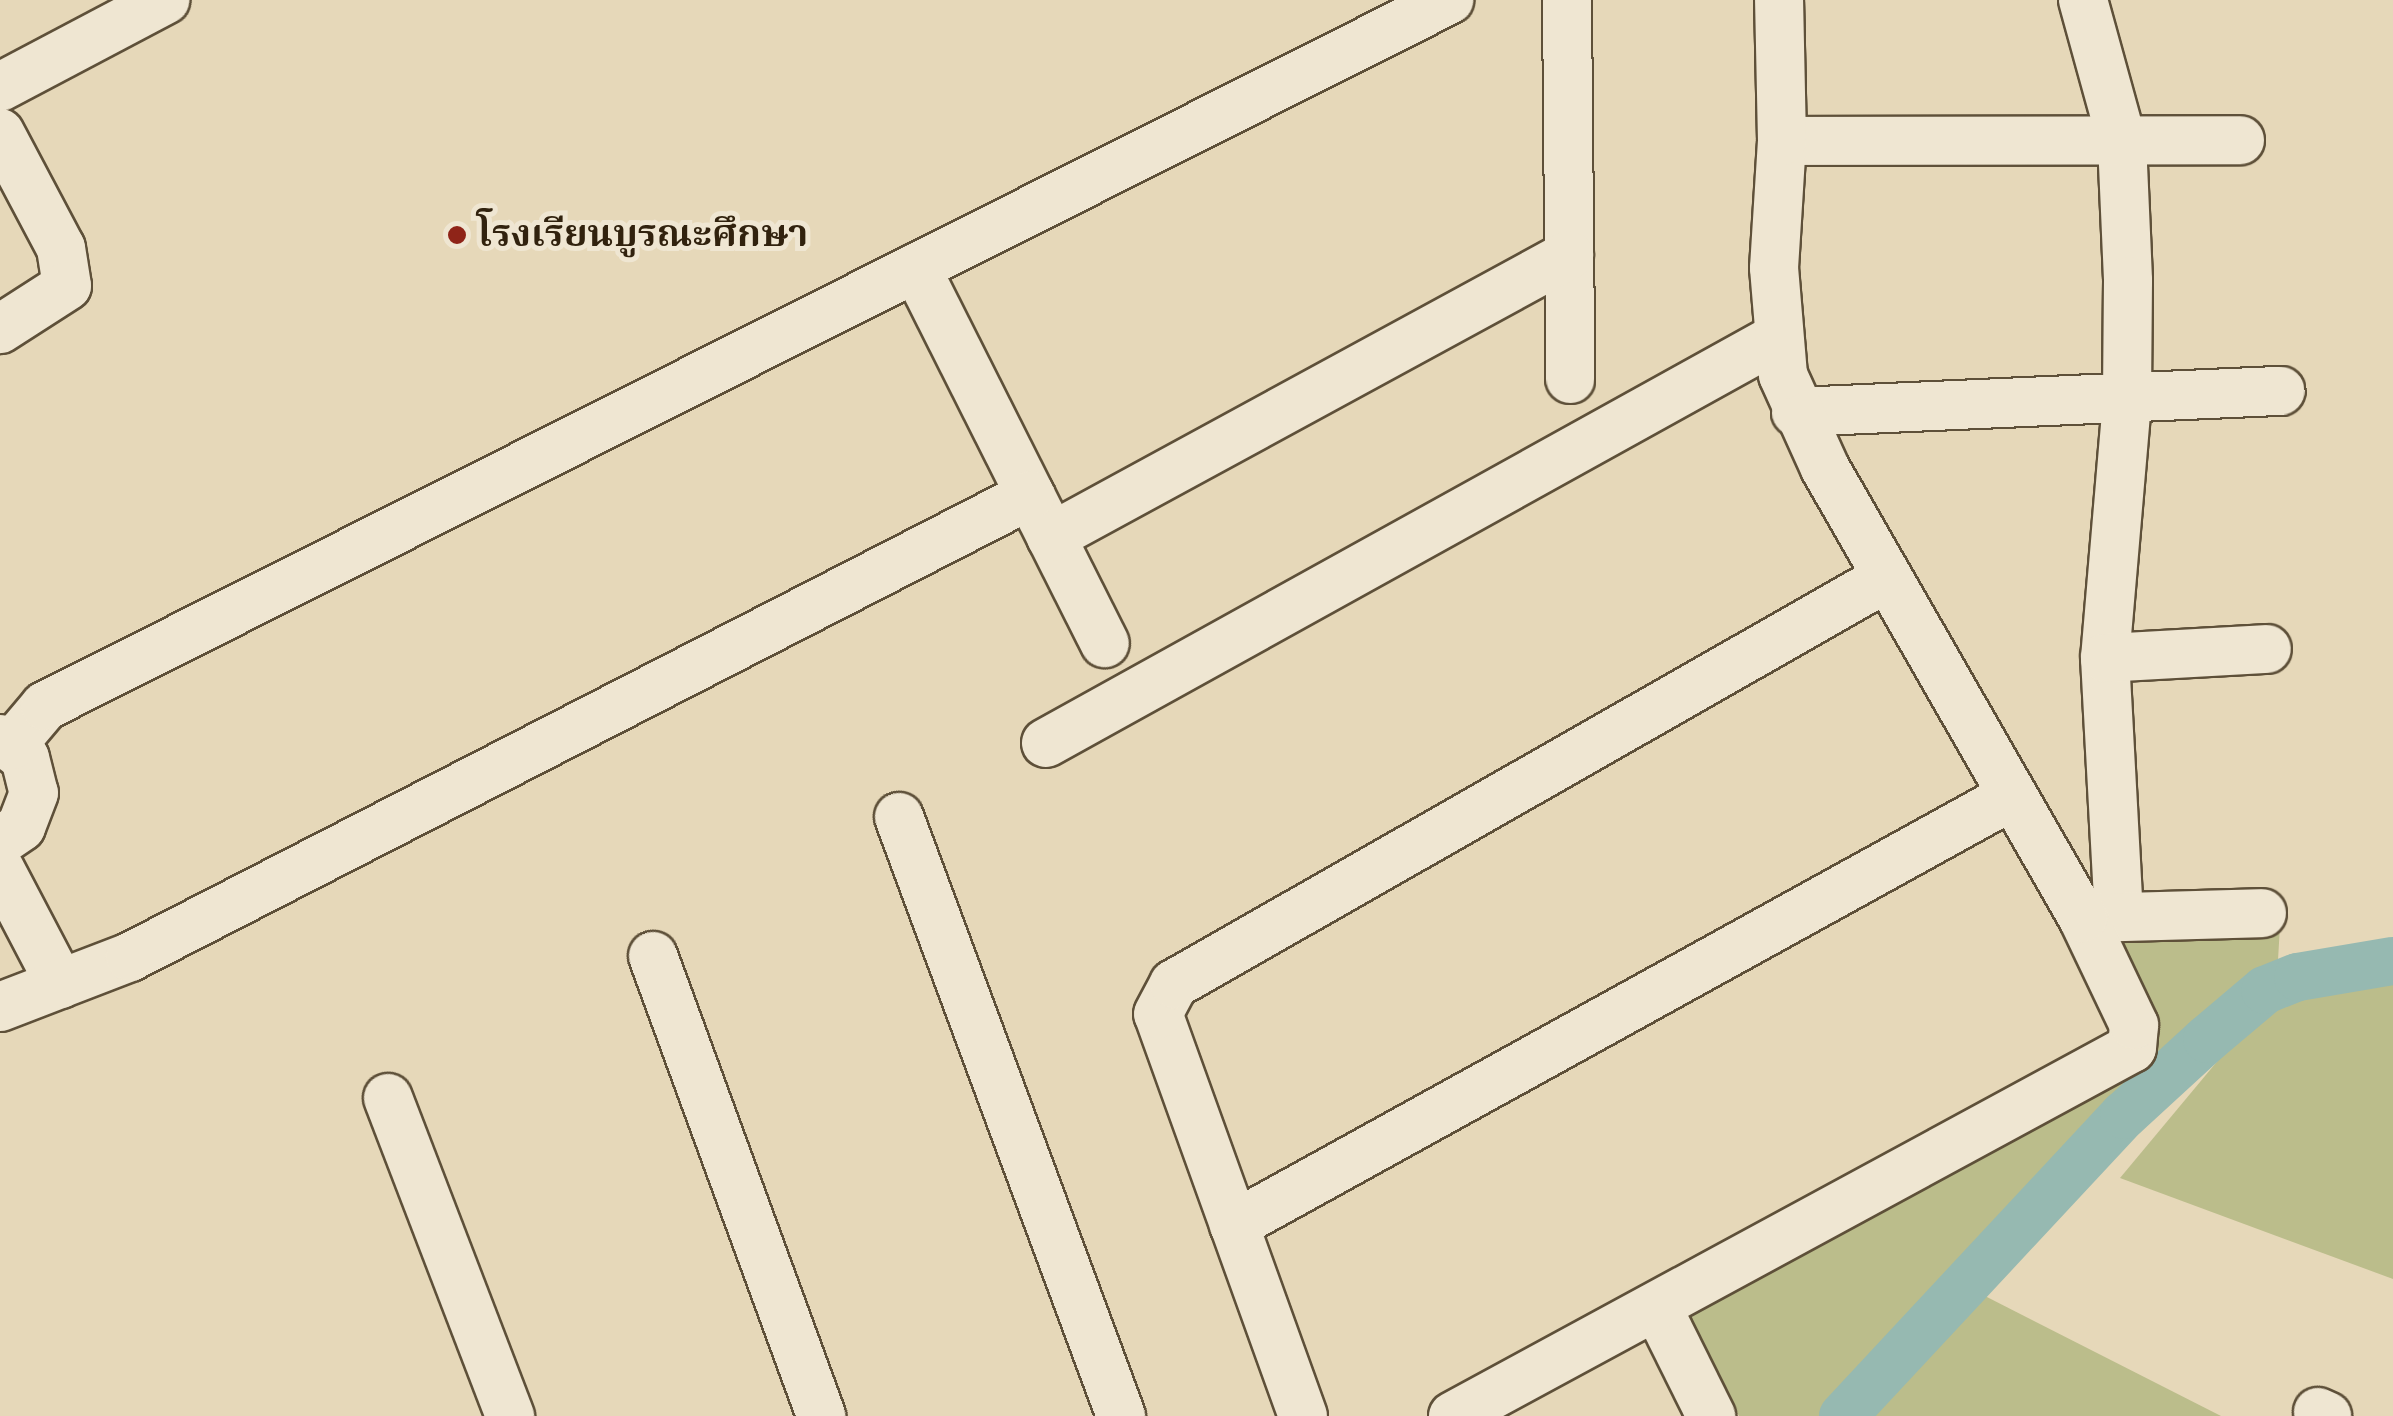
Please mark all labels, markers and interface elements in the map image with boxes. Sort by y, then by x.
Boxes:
place label: โรงเรียนบูรณะศึกษา [477,212,808,258]
marker: โรงเรียนบูรณะศึกษา [446,224,468,246]

